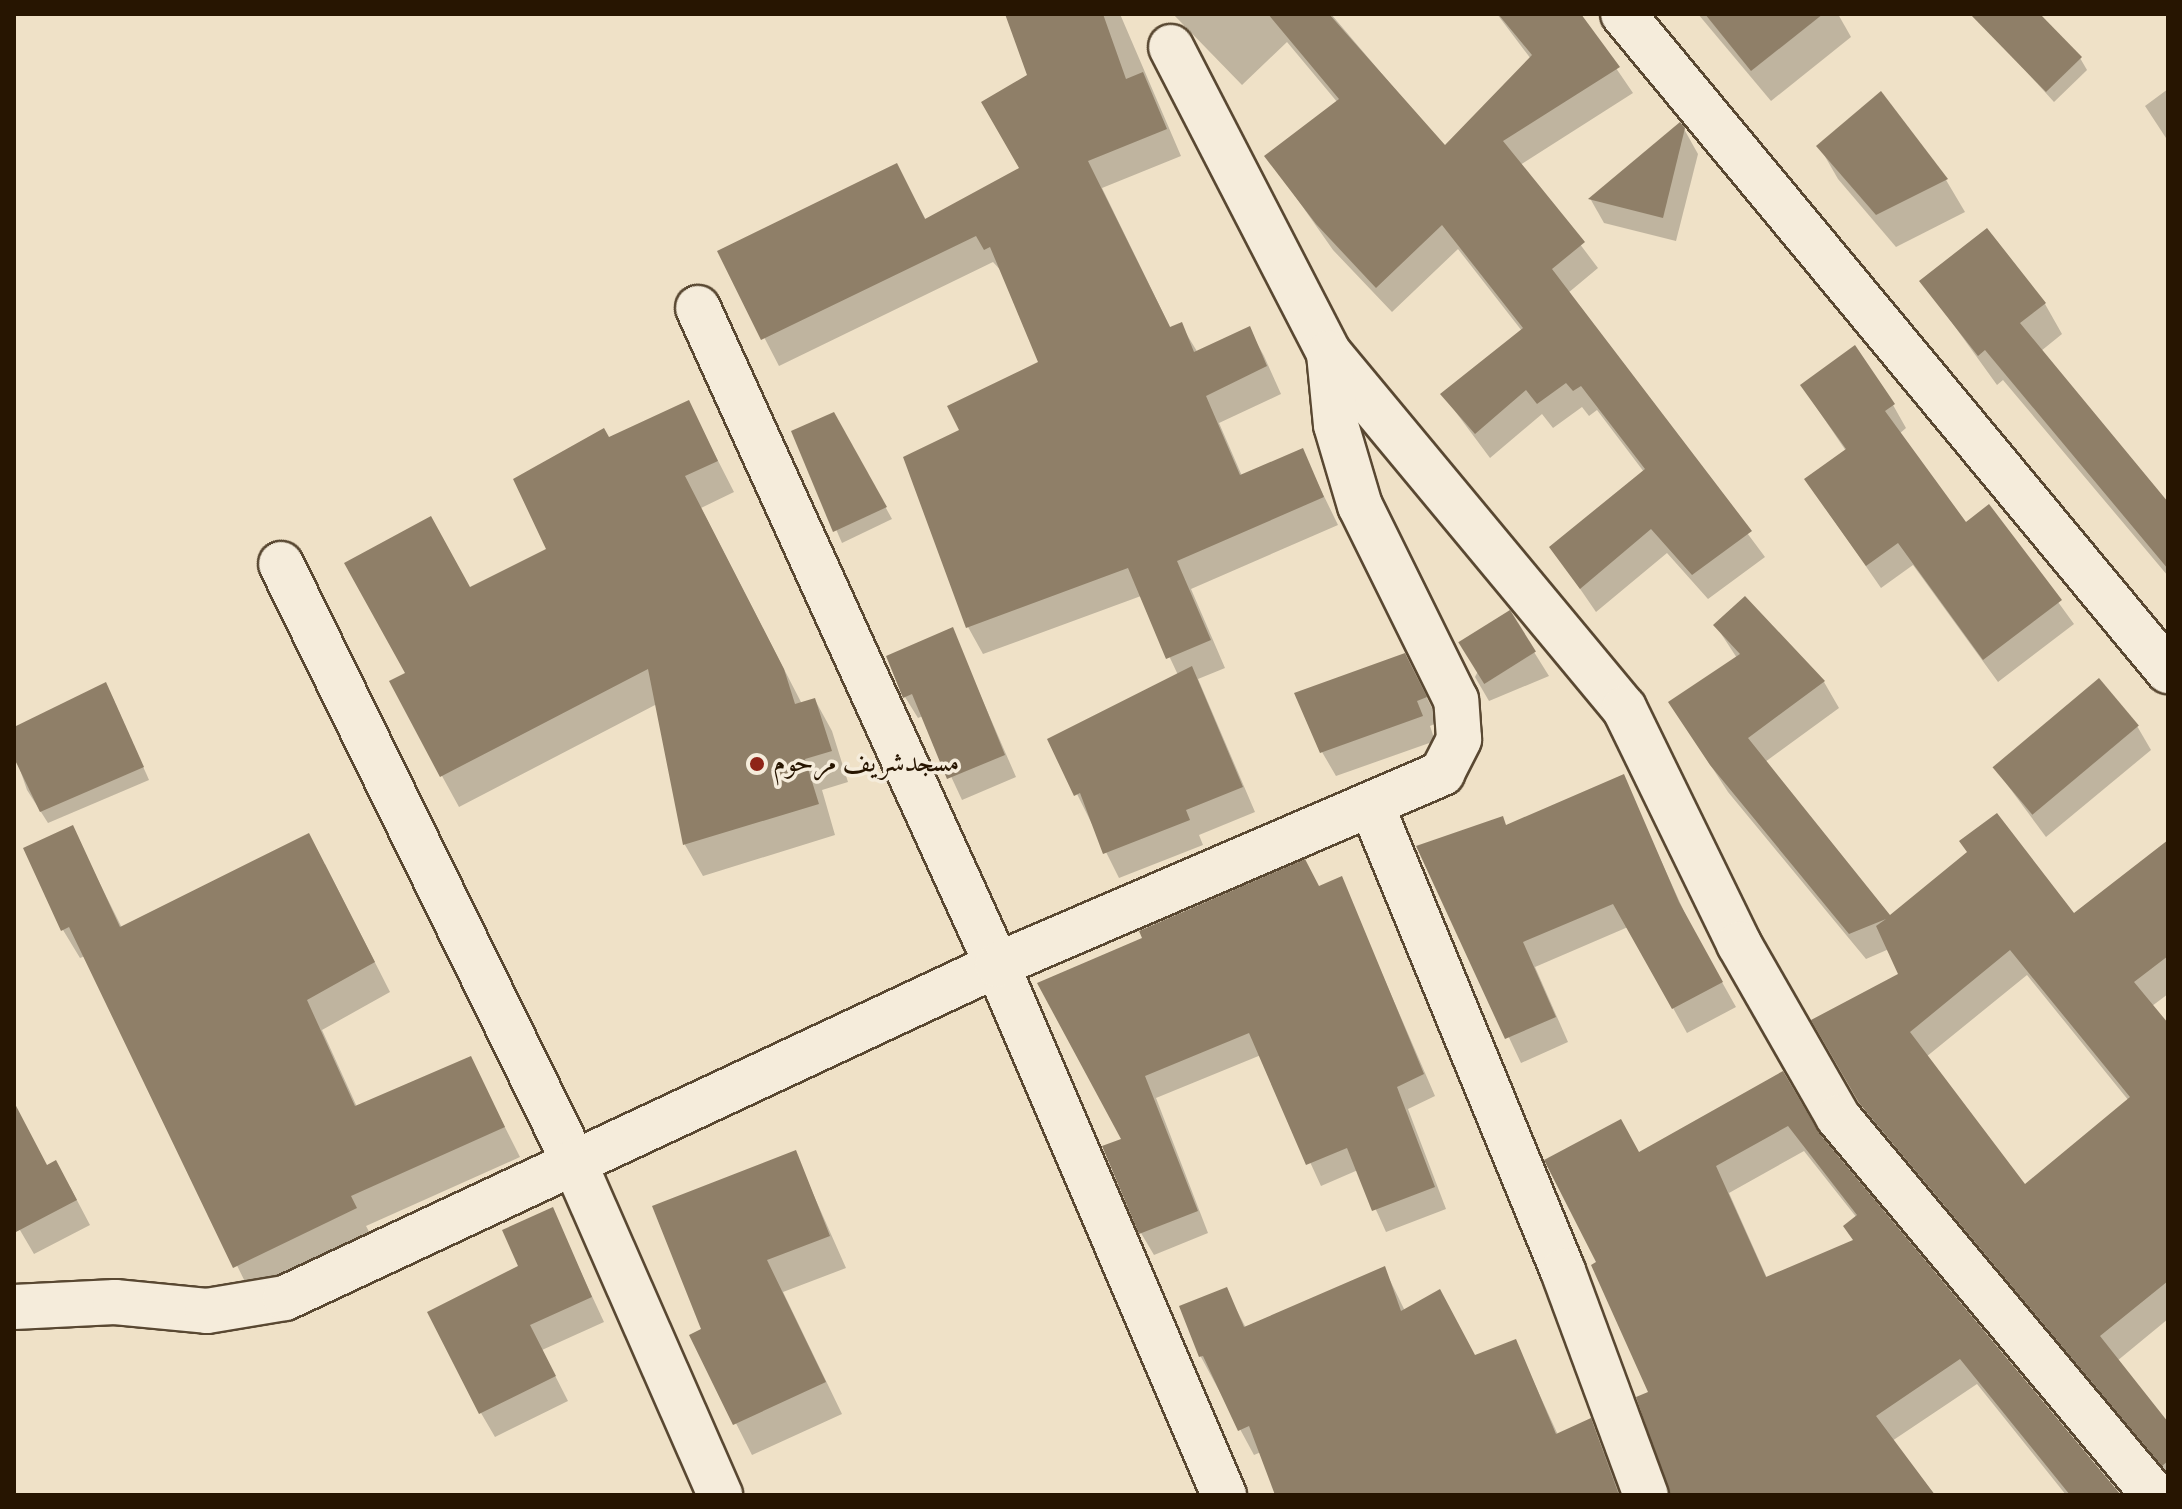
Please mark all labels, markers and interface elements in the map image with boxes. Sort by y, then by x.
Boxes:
place label: مسجدشریف مرحوم [773,747,959,781]
marker: مسجدشریف مرحوم [748,755,766,773]

